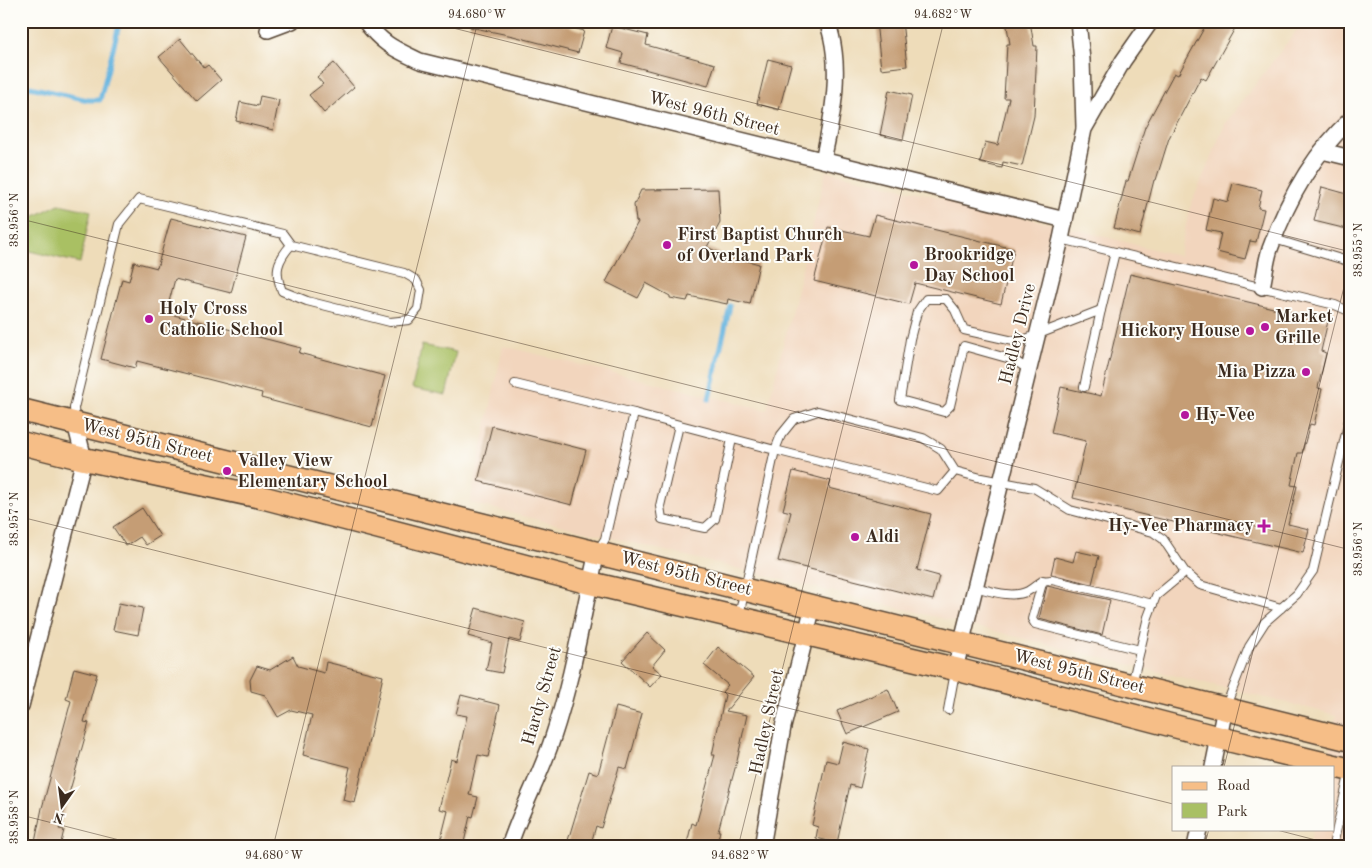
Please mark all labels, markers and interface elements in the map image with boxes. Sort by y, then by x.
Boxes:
text: 94.680°W [448,9,506,21]
text: 94.682°W [914,9,972,21]
street label: West 96th Street [647,89,781,139]
text: 38.956°N [8,193,21,247]
text: 38.955°N [1352,223,1365,277]
place label: First Baptist Church of Overland Park [677,226,843,265]
marker: First Baptist Church of Overland Park [661,239,673,251]
place label: Brookridge Day School [924,246,1015,285]
marker: Brookridge Day School [908,259,920,271]
street label: Hadley Drive [997,282,1039,386]
place label: Holy Cross Catholic School [159,300,284,339]
place label: Market Grille [1275,308,1334,347]
marker: Holy Cross Catholic School [143,313,155,325]
marker: Market Grille [1259,321,1271,333]
place label: Hickory House [1120,322,1240,340]
marker: Hickory House [1244,325,1256,337]
place label: Mia Pizza [1217,363,1296,381]
marker: Mia Pizza [1300,366,1312,378]
place label: Hy-Vee [1195,406,1255,424]
marker: Hy-Vee [1179,409,1191,421]
street label: West 95th Street [80,416,214,466]
place label: Valley View Elementary School [237,452,388,491]
marker: Valley View Elementary School [221,465,233,477]
text: 38.957°N [8,492,21,546]
place label: Hy-Vee Pharmacy [1108,517,1254,535]
marker: Hy-Vee Pharmacy [1258,520,1270,532]
text: 38.956°N [1352,522,1365,576]
place label: Aldi [865,528,899,546]
marker: Aldi [849,531,861,543]
street label: West 95th Street [619,549,753,599]
street label: Hardy Street [519,644,565,748]
street label: West 95th Street [1012,647,1146,697]
street label: Hadley Street [747,667,787,777]
legend [1172,766,1334,830]
text: Road [1217,779,1251,794]
north arrow [38,780,88,830]
text: 38.958°N [8,790,21,844]
text: Park [1217,805,1248,820]
text: N [52,809,66,826]
text: 94.680°W [245,850,303,862]
text: 94.682°W [711,850,769,862]

